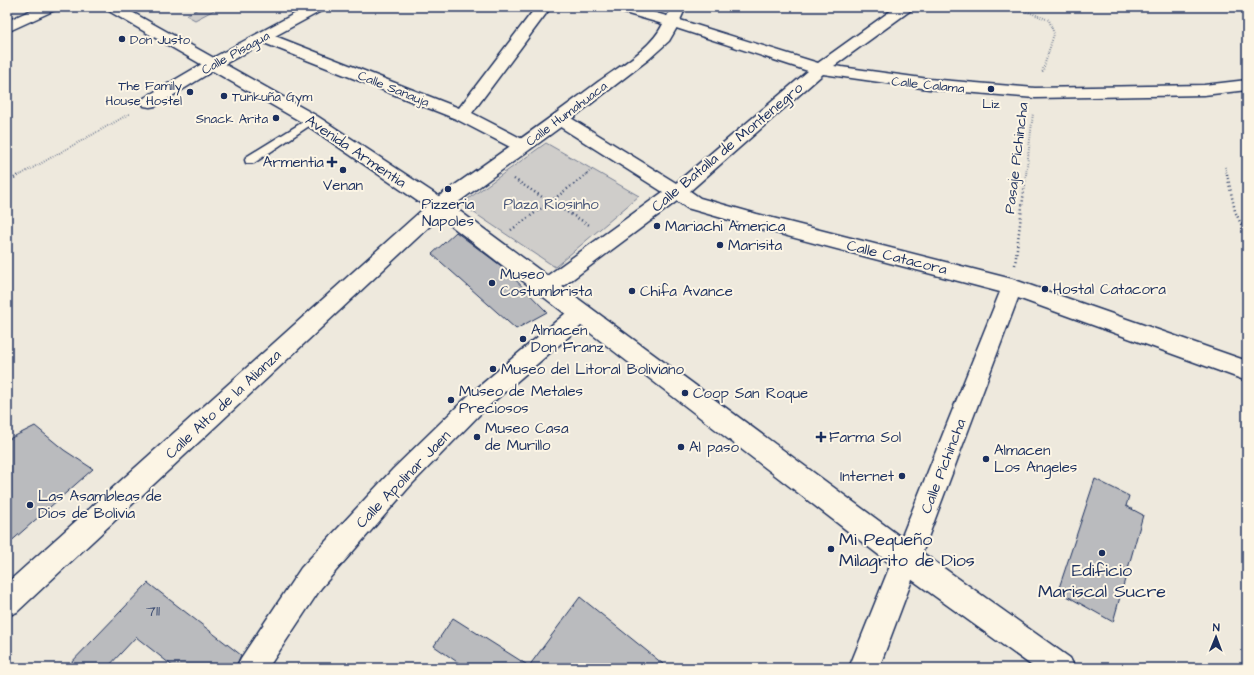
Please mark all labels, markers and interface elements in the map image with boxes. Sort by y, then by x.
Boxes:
street label: Calle Pisagua [198,27,274,80]
place label: Don Justo [130,31,191,49]
marker: Don Justo [117,34,127,44]
street label: Calle Sanauja [355,66,432,112]
street label: Calle Calama [890,72,966,98]
place label: The Family House Hostel [105,77,182,110]
street label: Calle Humahuaca [522,77,611,150]
street label: Calle Batalla de Montenegro [647,77,809,218]
marker: Liz [986,84,996,94]
marker: The Family House Hostel [185,87,195,97]
place label: Tunkuña Gym [232,88,313,107]
marker: Tunkuña Gym [219,91,229,101]
place label: Liz [982,95,1000,113]
street label: Pasaje Pichincha [999,101,1034,215]
place label: Snack Arita [196,110,268,128]
street label: Avenida Armentia [301,110,411,193]
marker: Snack Arita [271,113,281,123]
place label: Armentia [263,152,324,173]
marker: Armentia [327,157,337,167]
marker: Venan [338,165,348,175]
place label: Venan [323,175,364,196]
marker: Pizzeria Napoles [443,184,453,194]
place label: Pizzeria Napoles [422,194,475,232]
park label: Plaza Riosinho [503,194,599,215]
place label: Mariachi America [665,216,786,237]
marker: Mariachi America [652,221,662,231]
place label: Marisita [728,235,782,256]
street label: Calle Catacora [844,235,950,280]
marker: Marisita [715,240,725,250]
place label: Museo Costumbrista [500,264,593,302]
marker: Museo Costumbrista [487,278,497,288]
place label: Hostal Catacora [1053,279,1166,300]
place label: Chifa Avance [640,281,733,302]
marker: Hostal Catacora [1040,284,1050,294]
marker: Chifa Avance [627,286,637,296]
place label: Almacen Don Franz [531,320,604,358]
marker: Almacen Don Franz [518,334,528,344]
street label: Calle Alto de la Alianza [161,345,286,464]
place label: Museo del Litoral Boliviano [501,359,685,380]
marker: Museo del Litoral Boliviano [488,364,498,374]
place label: Museo de Metales Preciosos [459,381,584,419]
place label: Coop San Roque [693,383,808,404]
marker: Coop San Roque [680,388,690,398]
marker: Museo de Metales Preciosos [446,395,456,405]
street label: Calle Pichincha [916,415,971,517]
place label: Museo Casa de Murillo [485,418,569,456]
street label: Calle Apolinar Jaen [351,425,456,533]
place label: Farma Sol [829,427,901,448]
marker: Museo Casa de Murillo [472,432,482,442]
marker: Farma Sol [816,432,826,442]
place label: Al paso [689,437,739,458]
place label: Almacen Los Angeles [994,440,1078,479]
marker: Al paso [676,442,686,452]
marker: Almacen Los Angeles [981,454,991,464]
place label: Internet [840,466,894,487]
marker: Internet [897,471,907,481]
place label: Las Asambleas de Dios de Bolivia [38,486,162,524]
marker: Las Asambleas de Dios de Bolivia [25,500,35,510]
place label: Mi Pequeño Milagrito de Dios [839,527,975,574]
marker: Mi Pequeño Milagrito de Dios [826,544,836,554]
marker: Edificio Mariscal Sucre [1097,548,1107,558]
place label: Edificio Mariscal Sucre [1038,558,1166,604]
house number: 711 [146,600,160,622]
north arrow [1196,617,1236,657]
text: N [1213,620,1220,635]

